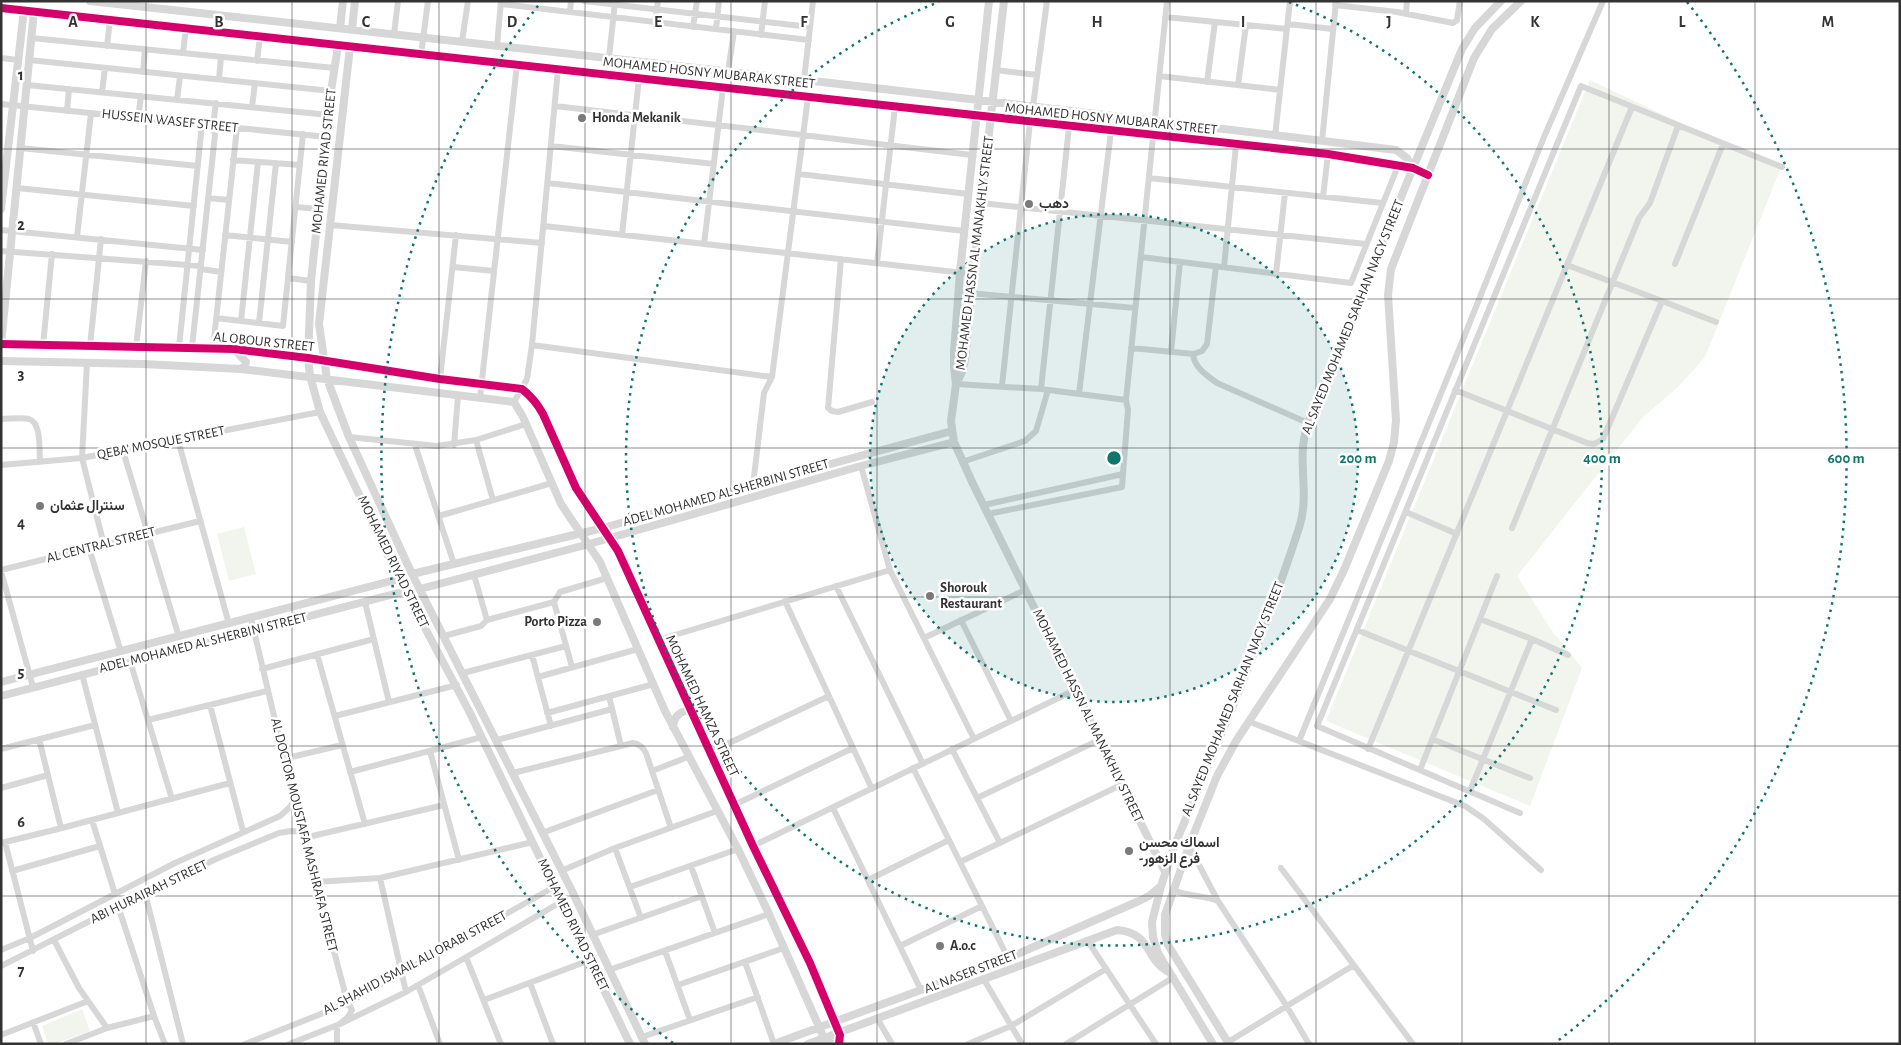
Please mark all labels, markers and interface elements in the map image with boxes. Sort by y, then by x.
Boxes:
text: A [68,14,78,30]
text: B [214,14,224,30]
text: C [362,14,371,30]
text: D [507,14,518,30]
text: E [654,14,662,30]
text: F [800,14,808,30]
text: G [945,14,955,30]
text: H [1091,14,1103,30]
text: I [1241,14,1245,30]
text: J [1386,14,1392,30]
text: K [1530,14,1540,30]
text: L [1679,14,1686,30]
text: M [1822,14,1834,30]
street label: MOHAMED HOSNY MUBARAK STREET [602,55,816,91]
text: 1 [18,67,24,83]
street label: MOHAMED RIYAD STREET [309,88,339,234]
street label: MOHAMED HOSNY MUBARAK STREET [1004,101,1218,137]
street label: HUSSEIN WASEF STREET [101,107,239,135]
place label: Honda Mekanik [592,111,681,125]
marker: Honda Mekanik [576,112,588,124]
street label: MOHAMED HASSN AL MANAKHLY STREET [954,135,996,371]
place label: دهب [1039,197,1069,212]
marker: دهب [1023,198,1035,210]
street label: AL SAYED MOHAMED SARHAN NAGY STREET [1299,198,1407,436]
text: 2 [17,217,25,233]
street label: AL OBOUR STREET [213,330,315,354]
text: 3 [18,366,25,382]
street label: QEBA' MOSQUE STREET [96,424,226,462]
centre of rings [1105,449,1123,467]
text: 200 m [1339,451,1377,466]
text: 400 m [1583,451,1621,466]
text: 600 m [1827,451,1865,466]
street label: ADEL MOHAMED AL SHERBINI STREET [621,457,831,529]
street label: MOHAMED RIYAD STREET [355,493,431,631]
place label: سنترال عثمان [50,499,125,514]
marker: سنترال عثمان [34,500,46,512]
text: 4 [17,515,25,531]
street label: AL CENTRAL STREET [45,525,157,565]
street label: AL SAYED MOHAMED SARHAN NAGY STREET [1179,580,1287,818]
place label: Shorouk Restaurant [940,581,1002,611]
marker: Shorouk Restaurant [924,590,936,602]
street label: MOHAMED HASSN AL MANAKHLY STREET [1030,607,1146,825]
street label: ADEL MOHAMED AL SHERBINI STREET [98,610,309,676]
place label: Porto Pizza [524,615,587,629]
marker: Porto Pizza [591,616,603,628]
street label: MOHAMED HAMZA STREET [663,633,741,779]
text: 5 [18,664,25,680]
street label: AL DOCTOR MOUSTAFA MASHRAFA STREET [268,716,340,954]
text: 6 [17,814,25,830]
place label: اسماك محسن -فرع الزهور [1139,836,1220,868]
marker: اسماك محسن -فرع الزهور [1123,845,1135,857]
street label: MOHAMED RIYAD STREET [535,856,611,994]
street label: ABI HURAIRAH STREET [88,857,210,927]
street label: AL SHAHID ISMAIL ALI ORABI STREET [321,908,509,1018]
place label: A.o.c [950,939,976,953]
marker: A.o.c [934,940,946,952]
street label: AL NASER STREET [922,948,1020,996]
text: 7 [18,963,25,979]

